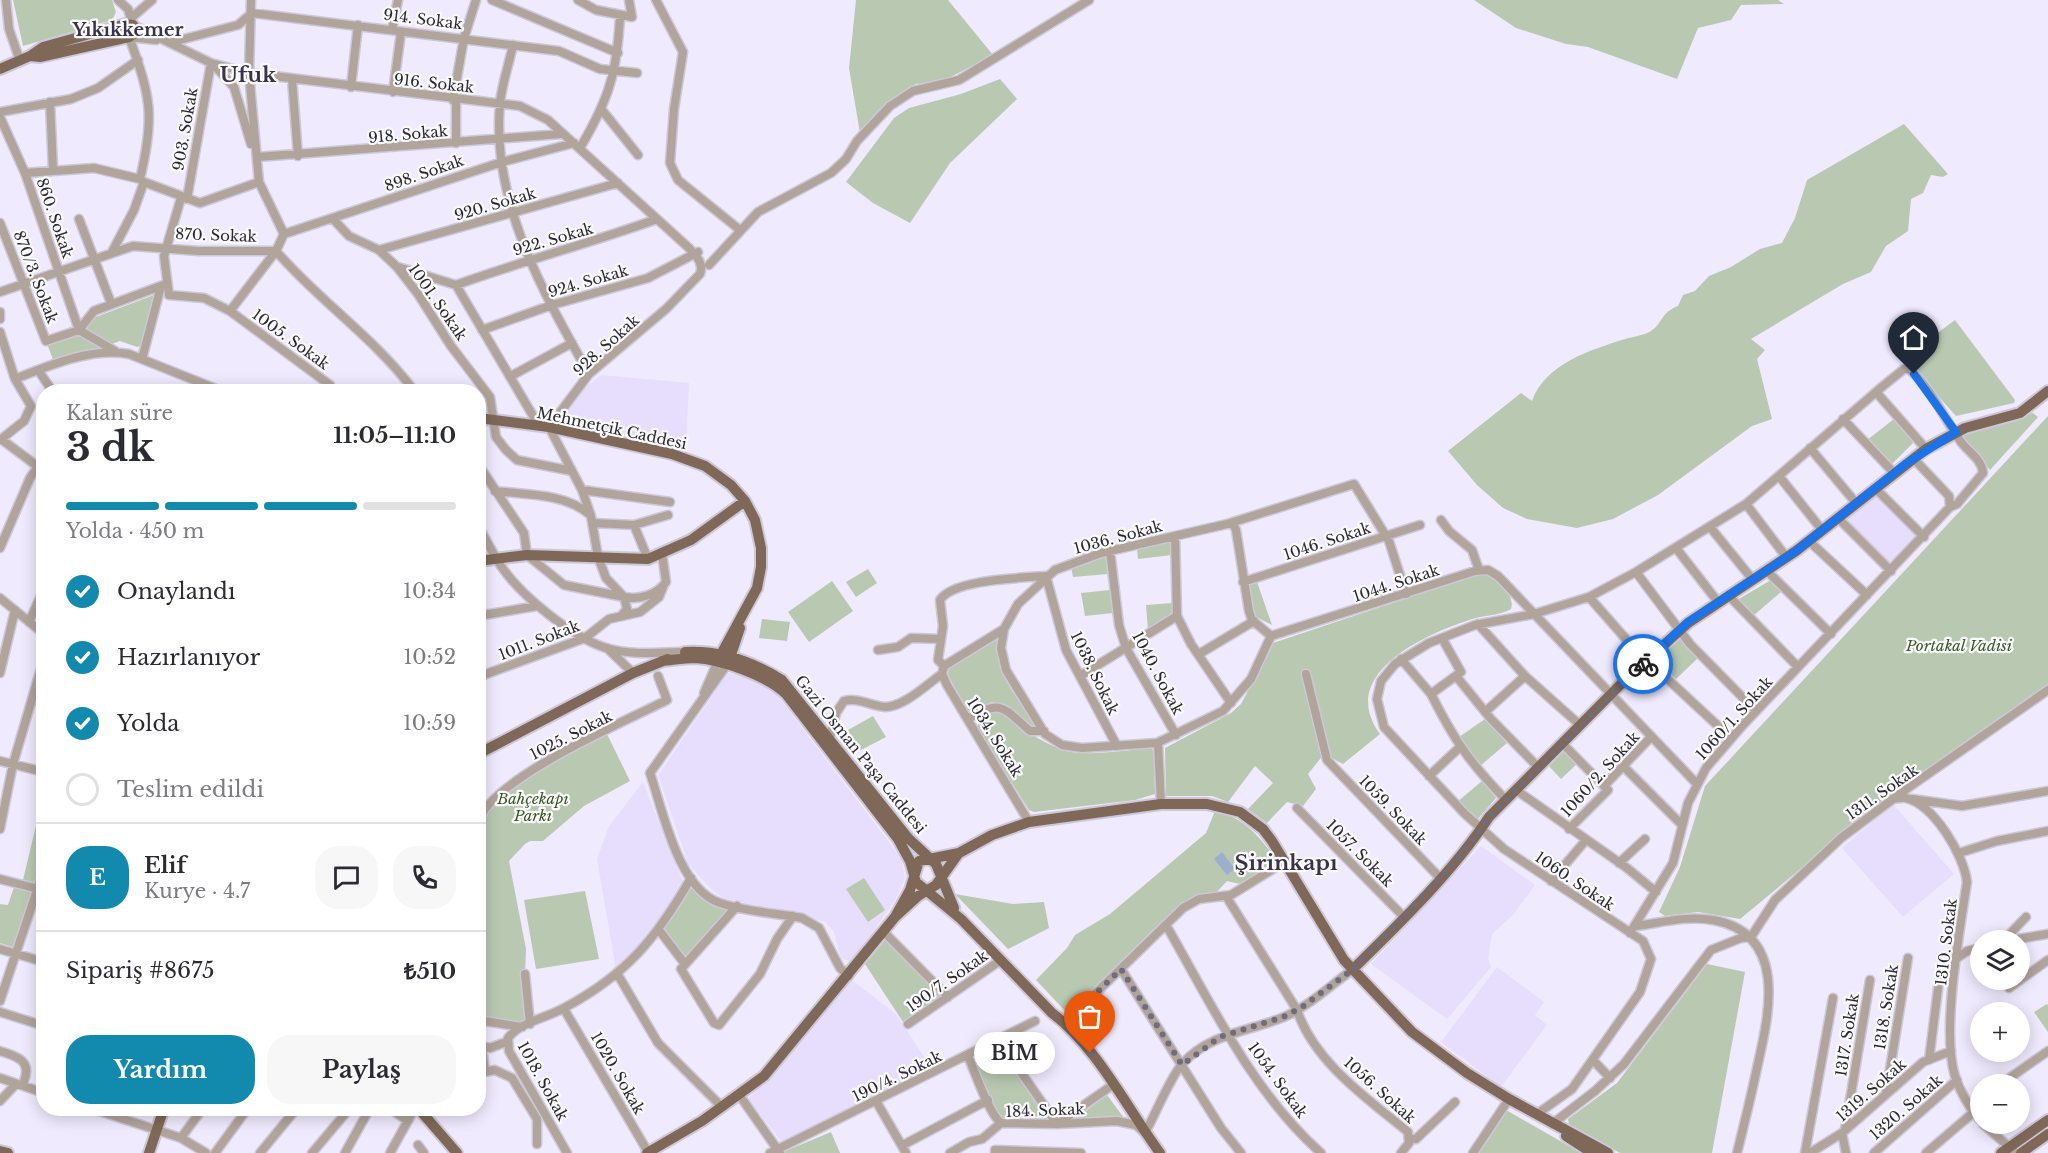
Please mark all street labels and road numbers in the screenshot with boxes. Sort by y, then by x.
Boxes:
street label: 914. Sokak [382,5,464,33]
street label: 916. Sokak [393,69,476,97]
street label: 903. Sokak [168,85,202,172]
street label: 918. Sokak [367,121,449,147]
street label: 898. Sokak [382,150,467,195]
street label: 860. Sokak [32,175,78,261]
street label: 920. Sokak [452,183,539,225]
street label: 922. Sokak [511,218,596,260]
street label: 870. Sokak [175,224,258,246]
street label: 870/3. Sokak [10,228,63,327]
street label: 1001. Sokak [405,260,472,345]
street label: 924. Sokak [546,260,631,301]
street label: 1005. Sokak [249,305,334,374]
street label: 928. Sokak [569,310,644,380]
street label: Mehmetçik Caddesi [535,403,689,453]
street label: 1036. Sokak [1072,516,1165,558]
street label: 1046. Sokak [1281,518,1374,564]
street label: 1044. Sokak [1350,560,1442,606]
street label: 1011. Sokak [496,616,583,664]
street label: 1038. Sokak [1067,628,1124,718]
street label: 1040. Sokak [1128,628,1188,718]
street label: Gazi Osman Paşa Caddesi [791,671,931,837]
street label: 1060/1. Sokak [1692,672,1777,764]
street label: 1034. Sokak [963,694,1027,781]
street label: 1025. Sokak [527,706,616,764]
street label: 1060/2. Sokak [1557,727,1644,821]
street label: 1311. Sokak [1842,760,1922,824]
street label: 1059. Sokak [1355,771,1432,849]
street label: 1057. Sokak [1322,815,1398,891]
street label: 1060. Sokak [1532,847,1619,915]
street label: 1310. Sokak [1931,897,1961,987]
street label: 190/7. Sokak [903,945,992,1016]
street label: 1318. Sokak [1870,962,1902,1051]
street label: 1317. Sokak [1831,991,1863,1078]
street label: 1020. Sokak [587,1029,650,1118]
street label: 1018. Sokak [513,1038,573,1125]
street label: 1054. Sokak [1244,1038,1312,1122]
street label: 190/4. Sokak [849,1046,945,1106]
street label: 1056. Sokak [1340,1053,1420,1128]
street label: 1319. Sokak [1832,1054,1910,1126]
street label: 1320. Sokak [1866,1070,1947,1144]
street label: 184. Sokak [1005,1099,1086,1121]

